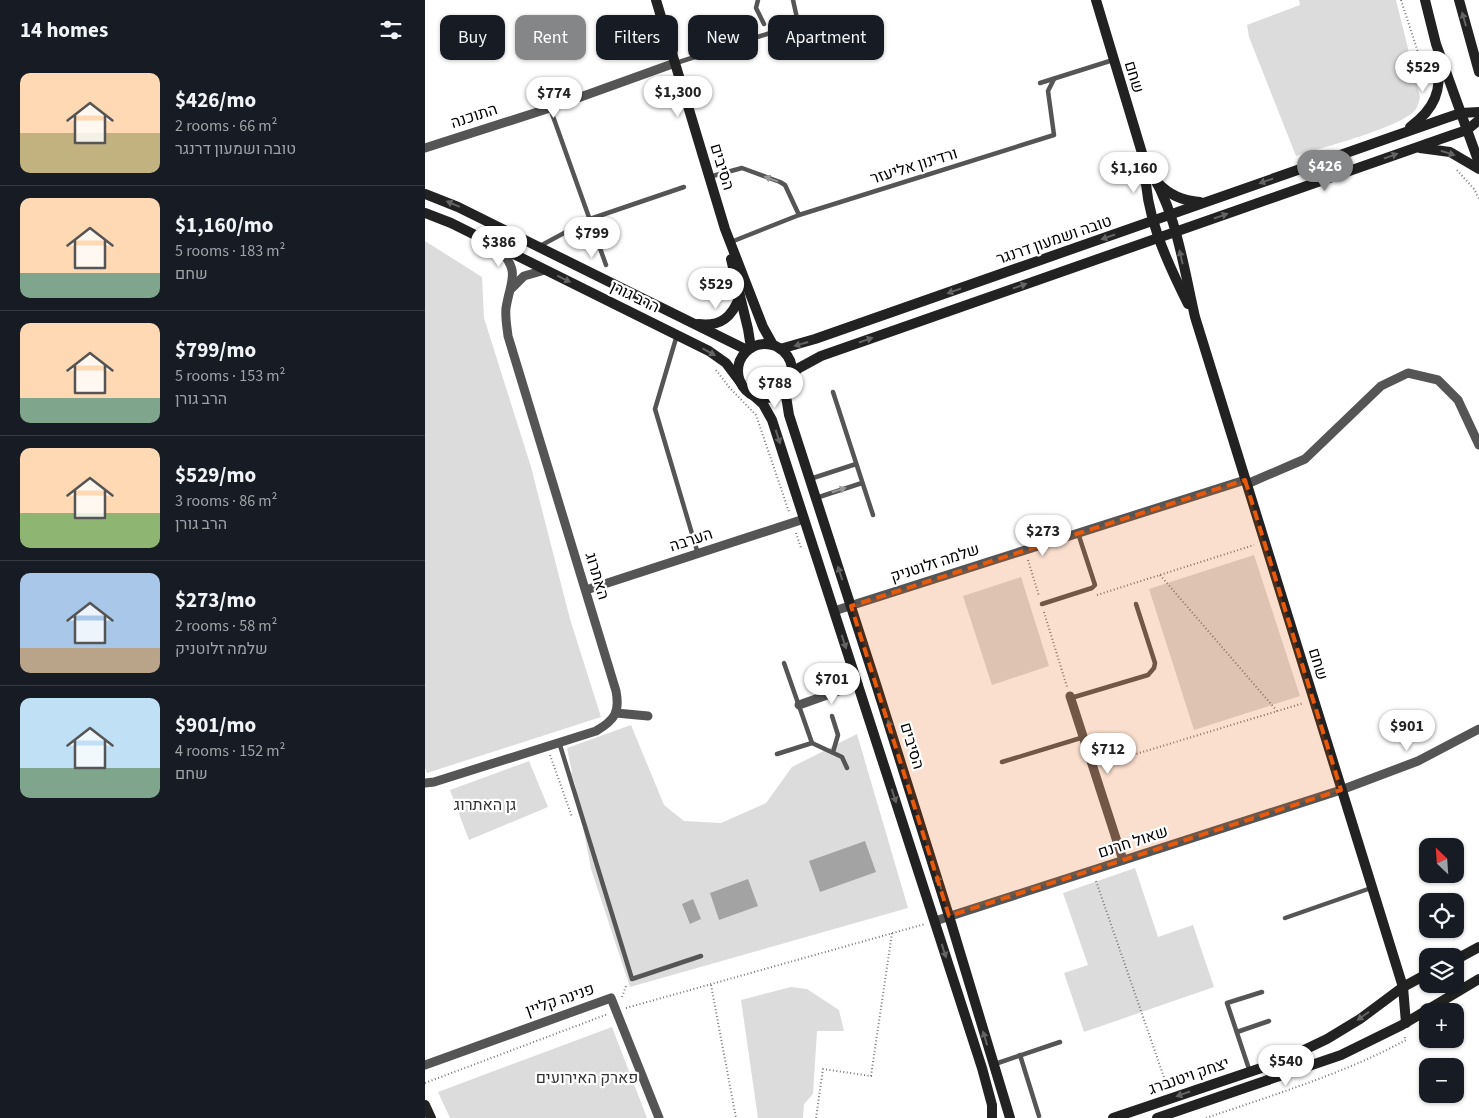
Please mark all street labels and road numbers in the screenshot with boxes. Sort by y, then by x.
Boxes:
street label: שחם [1119,58,1149,96]
street label: התוכנה [448,98,500,134]
street label: הסיבים [704,141,740,193]
street label: ורדינון אליעזר [868,142,960,190]
street label: טובה ושמעון דרנגר [993,210,1115,270]
street label: הרב גורן [607,276,663,318]
street label: הערבה [667,523,715,557]
street label: שלמה זלוטניק [888,538,982,588]
street label: האתרוג [579,550,615,602]
street label: שחם [1303,645,1333,683]
street label: הסיבים [894,720,930,772]
street label: שאול חרנם [1095,820,1171,864]
street label: פנינה קליין [523,978,597,1022]
street label: יצחק ויטנברג [1146,1052,1232,1100]

